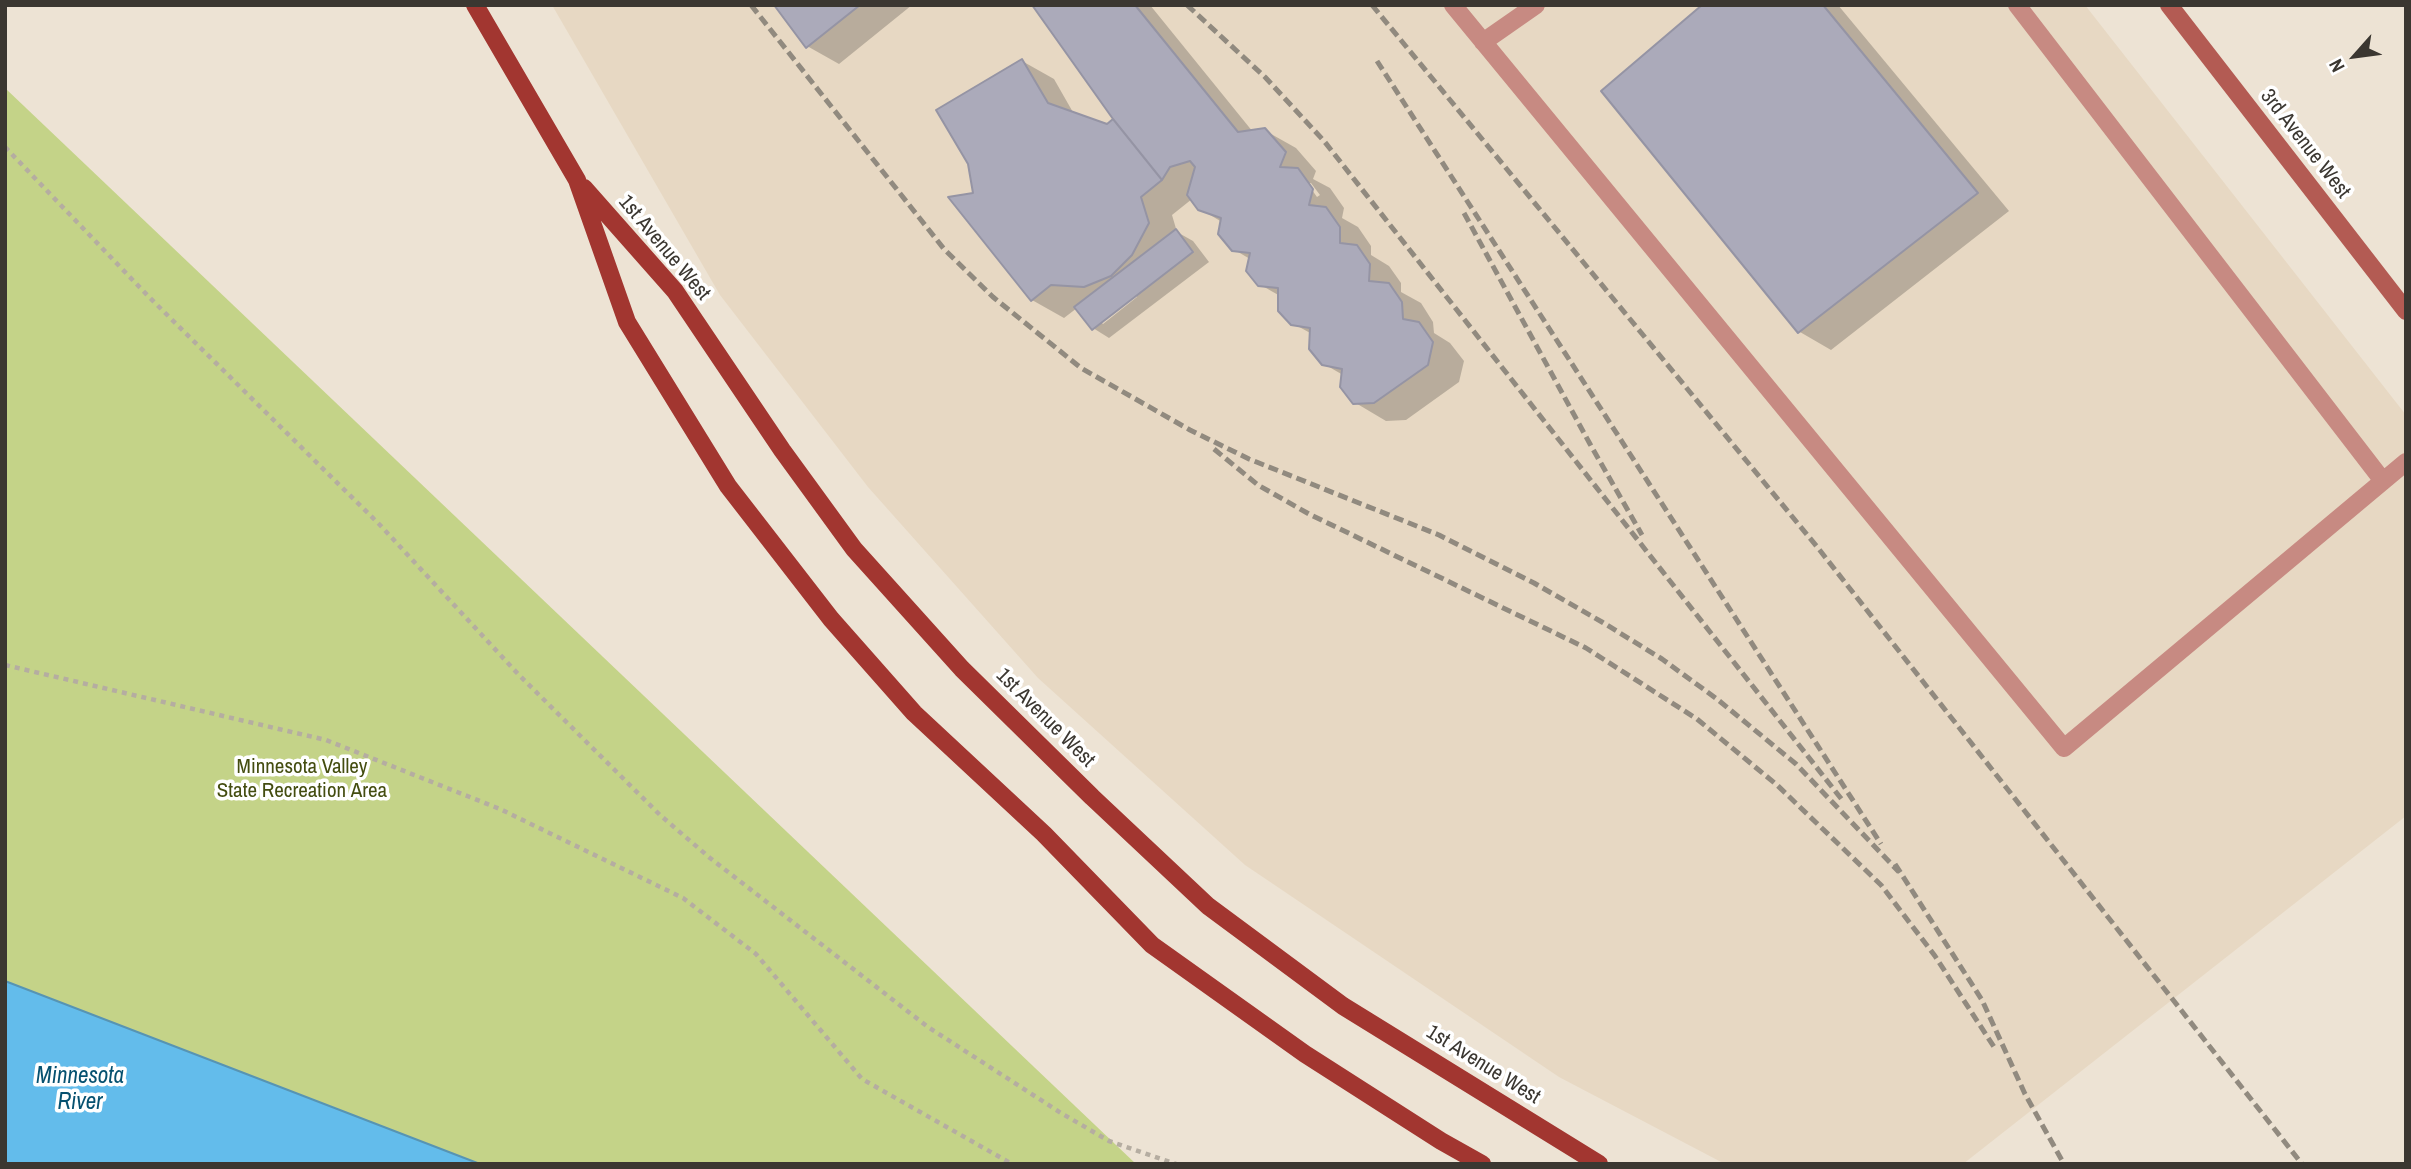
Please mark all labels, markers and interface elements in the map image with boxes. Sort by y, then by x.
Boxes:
north arrow [2320,21,2390,91]
text: N [2322,55,2351,77]
street label: 3rd Avenue West [2255,84,2355,204]
street label: 1st Avenue West [613,190,715,306]
street label: 1st Avenue West [990,663,1100,773]
park label: Minnesota Valley State Recreation Area [217,754,387,804]
street label: 1st Avenue West [1421,1020,1545,1110]
water label: Minnesota River [36,1063,124,1117]

